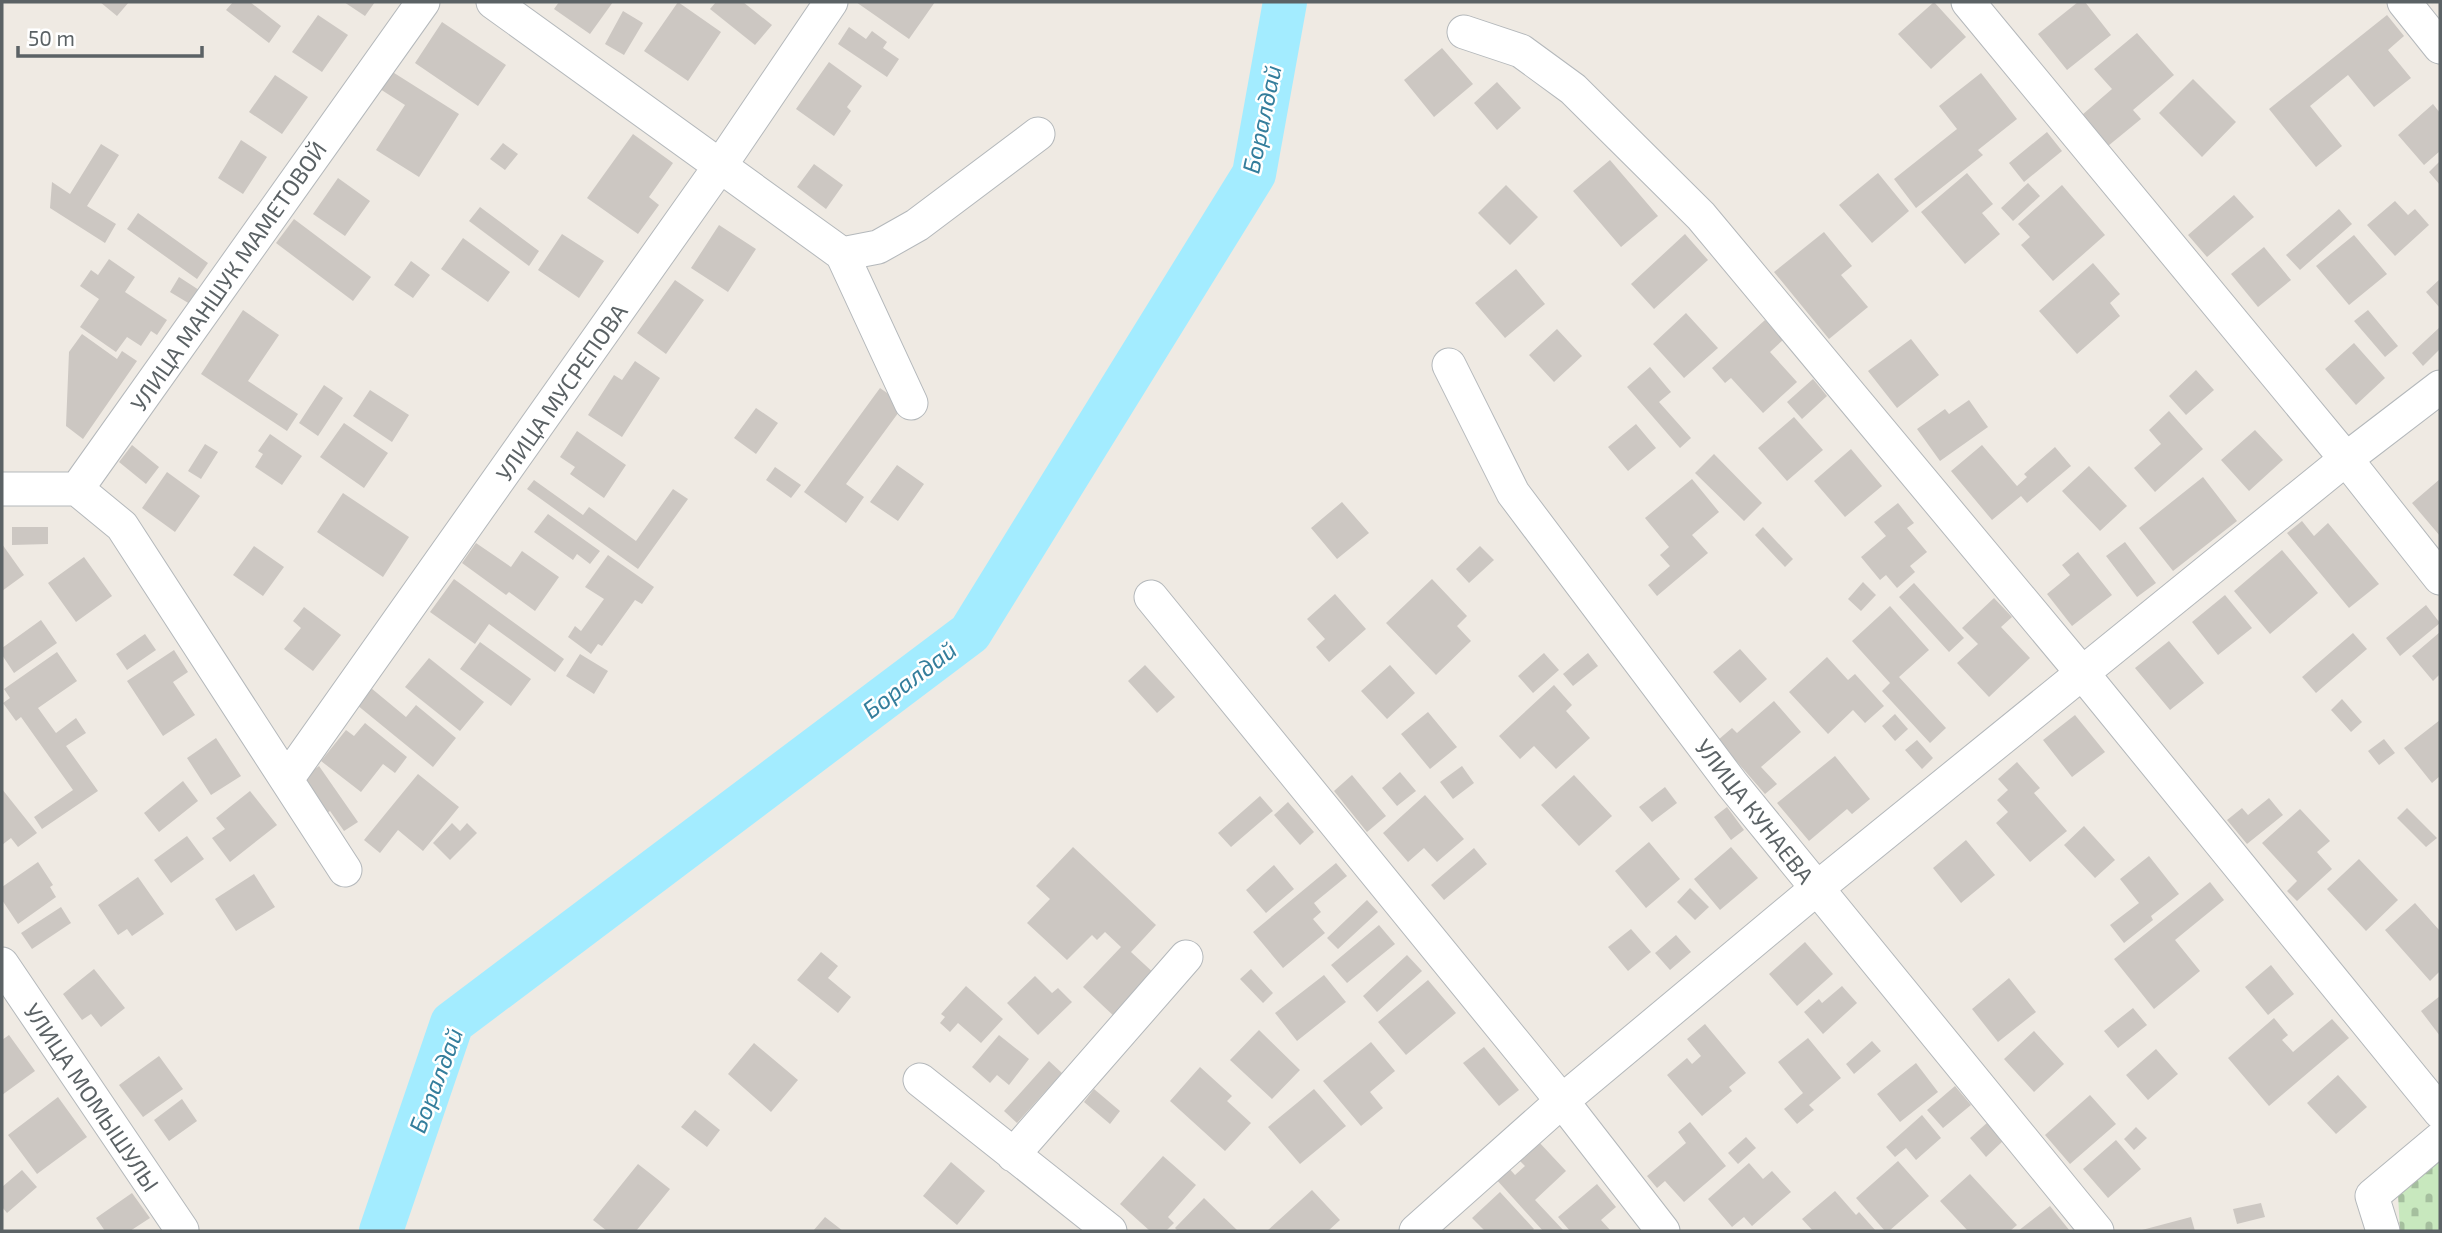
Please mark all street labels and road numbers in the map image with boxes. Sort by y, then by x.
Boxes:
street label: УЛИЦА МАНШУК МАМЕТОВОЙ [124,136,332,416]
street label: УЛИЦА МУСРЕПОВА [489,297,633,486]
street label: УЛИЦА КУНАЕВА [1690,733,1821,890]
street label: УЛИЦА МОМЫШУЛЫ [19,998,165,1196]

